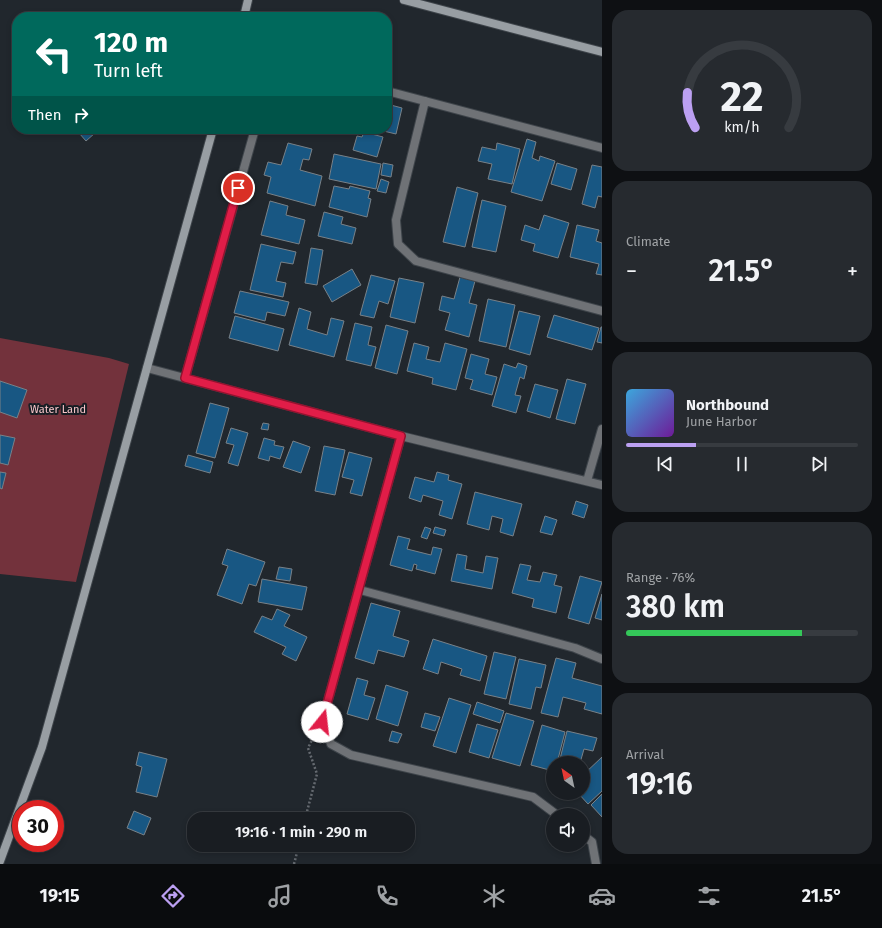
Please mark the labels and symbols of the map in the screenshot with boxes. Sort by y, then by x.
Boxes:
pin [221,171,255,205]
park label: Water Land [30,403,86,416]
position arrow [301,701,343,743]
north arrow [546,756,590,800]
speed limit sign: 30 [12,800,64,852]

